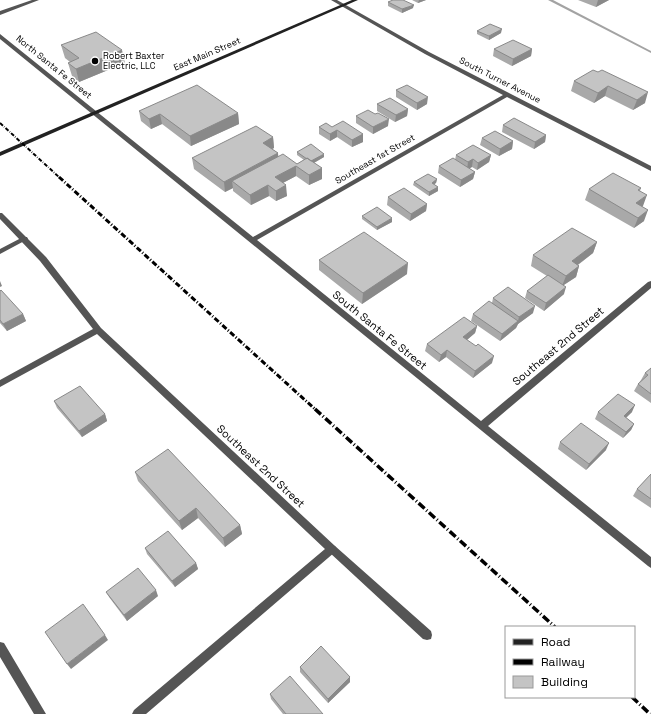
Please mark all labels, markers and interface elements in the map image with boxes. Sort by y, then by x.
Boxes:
street label: North Santa Fe Street [13,33,95,101]
street label: East Main Street [172,34,242,74]
place label: Robert Baxter Electric, LLC [103,50,165,72]
street label: South Turner Avenue [457,54,543,106]
marker: Robert Baxter Electric, LLC [90,56,100,66]
street label: Southeast 1st Street [333,131,417,187]
street label: South Santa Fe Street [330,288,430,372]
street label: Southeast 2nd Street [509,304,607,388]
street label: Southeast 2nd Street [214,422,308,510]
legend [505,626,635,698]
text: Road [541,634,570,650]
text: Railway [541,654,585,670]
text: Building [541,674,588,690]

